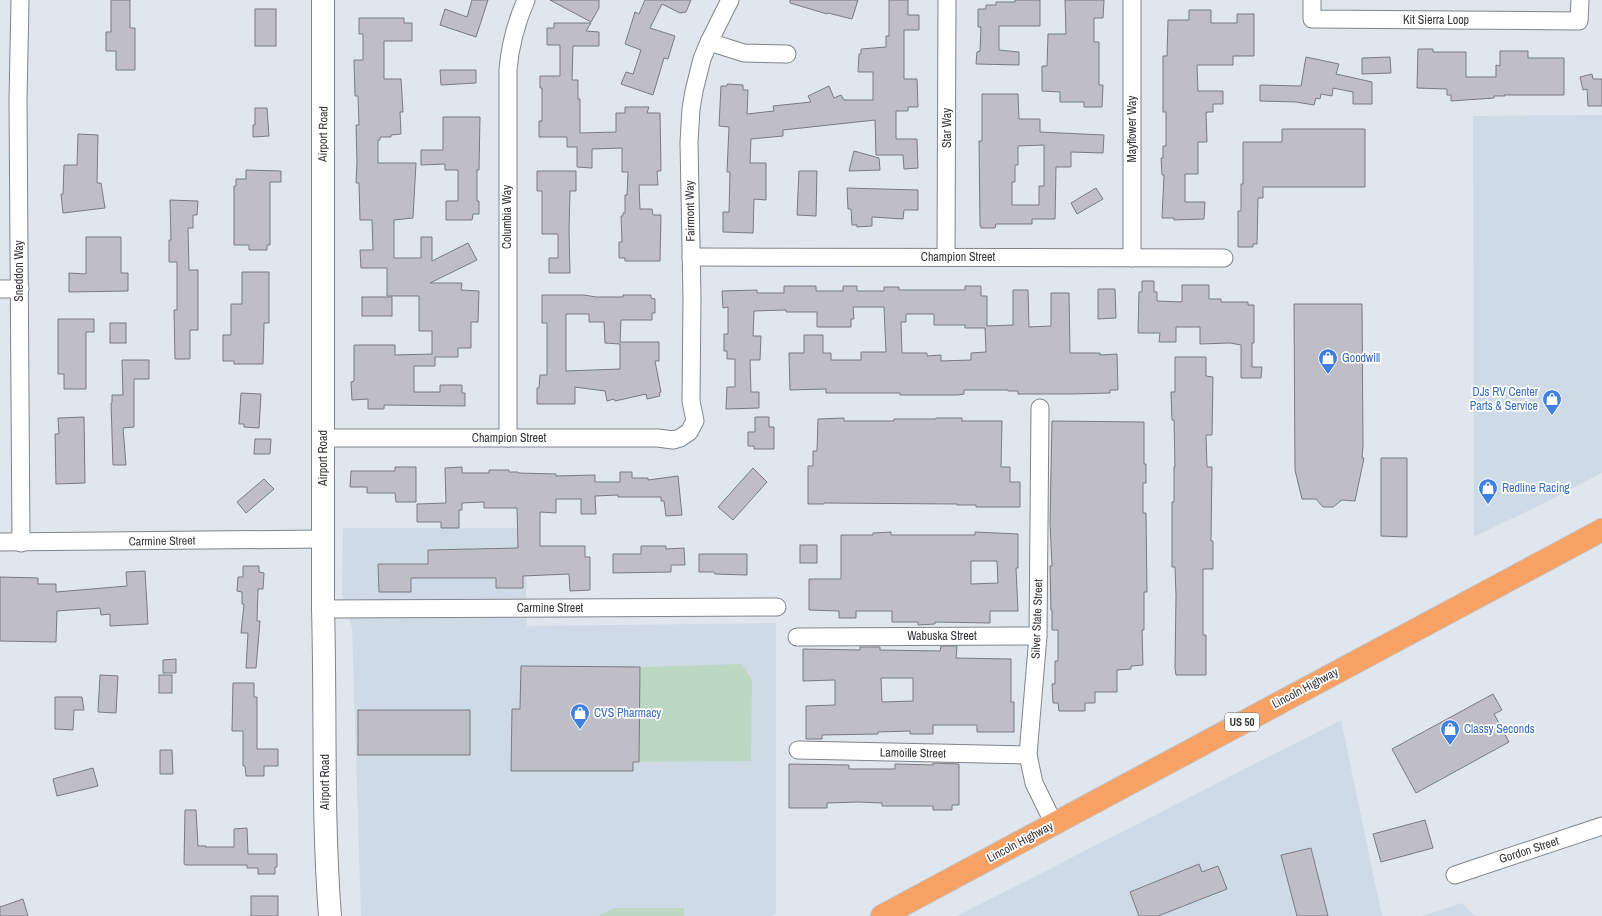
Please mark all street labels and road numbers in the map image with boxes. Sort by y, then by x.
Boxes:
street label: Kit Sierra Loop [1403,12,1469,28]
street label: Mayflower Way [1124,95,1140,162]
street label: Airport Road [314,106,331,163]
street label: Star Way [939,108,955,148]
street label: Fairmont Way [681,180,699,242]
street label: Columbia Way [499,185,515,249]
street label: Sneddon Way [11,240,27,302]
street label: Champion Street [921,249,995,265]
street label: Airport Road [315,430,331,487]
street label: Champion Street [472,430,546,446]
street label: Carmine Street [128,532,196,550]
street label: Silver State Street [1028,579,1046,659]
street label: Carmine Street [517,600,584,616]
street label: Wabuska Street [907,628,977,644]
street label: Lincoln Highway [1269,664,1341,712]
road number: US 50 [1225,713,1259,731]
street label: Lamoille Street [880,744,946,762]
street label: Airport Road [317,754,333,811]
street label: Lincoln Highway [984,818,1056,866]
street label: Gordon Street [1497,833,1561,867]

